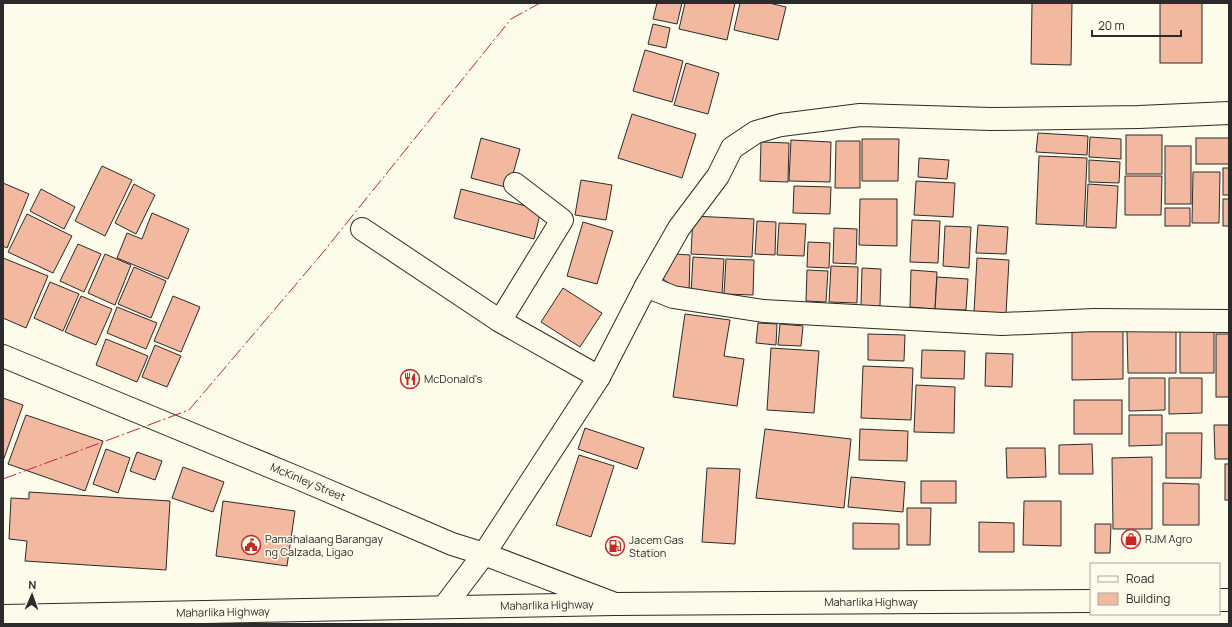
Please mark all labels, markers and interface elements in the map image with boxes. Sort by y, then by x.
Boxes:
scale bar [1092,12,1181,38]
text: 20 m [1098,17,1125,34]
restaurant icon: McDonald's [399,368,421,390]
place label: McDonald's [424,371,482,386]
street label: McKinley Street [268,459,348,504]
shop icon: RJM Agro [1120,528,1142,550]
place label: Pamahalaang Barangay ng Calzada, Ligao [265,531,383,559]
place label: RJM Agro [1145,531,1193,546]
place label: Jacem Gas Station [629,532,684,560]
public building icon: Pamahalaang Barangay ng Calzada, Ligao [240,534,262,556]
fuel station icon: Jacem Gas Station [604,535,626,557]
legend [1090,563,1220,615]
text: Road [1126,570,1154,587]
north arrow [12,575,52,615]
text: N [28,577,37,592]
text: Building [1126,590,1170,607]
street label: Maharlika Highway [824,594,918,609]
street label: Maharlika Highway [500,596,594,613]
street label: Maharlika Highway [176,603,270,620]

